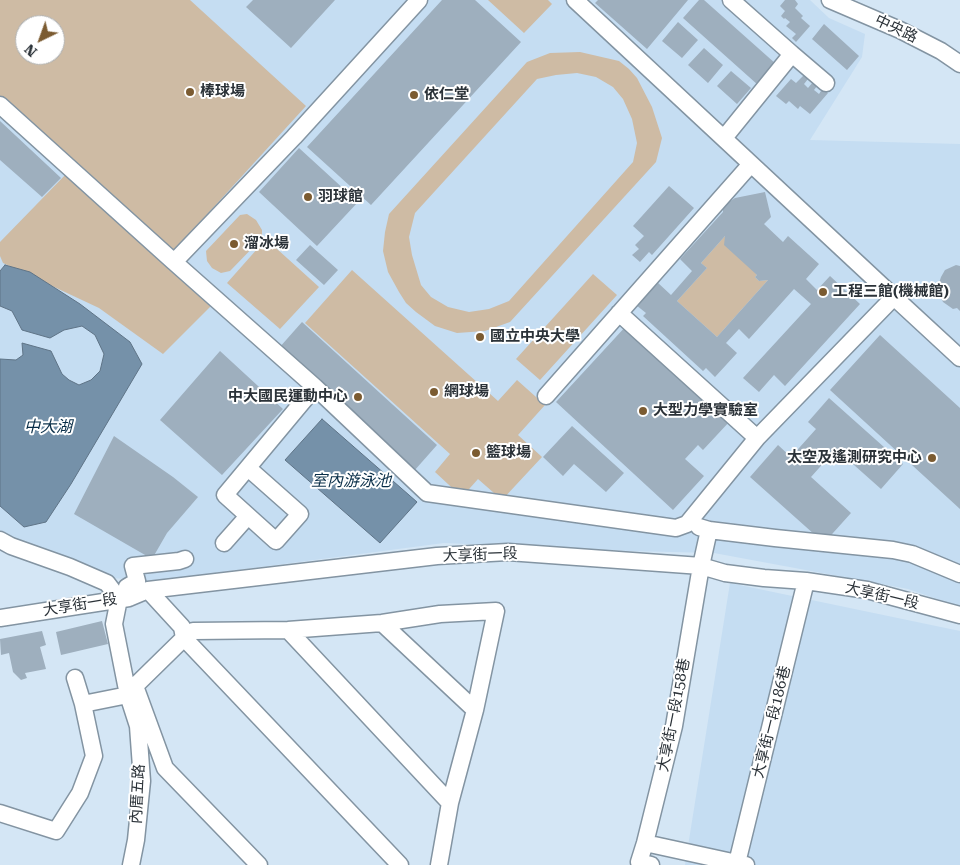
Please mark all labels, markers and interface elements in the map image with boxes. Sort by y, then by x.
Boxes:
street label: 中央路 [872,11,920,47]
north arrow [15,15,65,65]
text: N [21,41,40,60]
place label: 棒球場 [200,83,245,101]
marker: 棒球場 [184,86,196,98]
place label: 依仁堂 [424,86,469,104]
marker: 依仁堂 [408,89,420,101]
place label: 羽球館 [318,188,363,206]
marker: 羽球館 [302,191,314,203]
place label: 溜冰場 [244,235,289,253]
marker: 溜冰場 [228,238,240,250]
place label: 工程三館(機械館) [833,283,949,301]
marker: 工程三館(機械館) [817,286,829,298]
place label: 國立中央大學 [490,328,580,346]
marker: 國立中央大學 [474,331,486,343]
place label: 網球場 [444,383,489,401]
marker: 網球場 [428,386,440,398]
place label: 中大國民運動中心 [228,388,348,406]
marker: 中大國民運動中心 [352,391,364,403]
place label: 大型力學實驗室 [653,402,758,420]
marker: 大型力學實驗室 [637,405,649,417]
water label: 中大湖 [24,417,72,437]
place label: 籃球場 [486,444,531,462]
marker: 籃球場 [470,447,482,459]
place label: 太空及遙測研究中心 [787,449,922,467]
marker: 太空及遙測研究中心 [926,452,938,464]
water label: 室內游泳池 [311,471,391,491]
street label: 大享街一段 [442,545,518,565]
street label: 大享街一段 [843,579,921,613]
street label: 大享街一段 [42,590,118,620]
street label: 大享街一段158巷 [654,657,694,773]
street label: 大享街一段186巷 [749,664,795,780]
street label: 內厝五路 [127,764,149,824]

